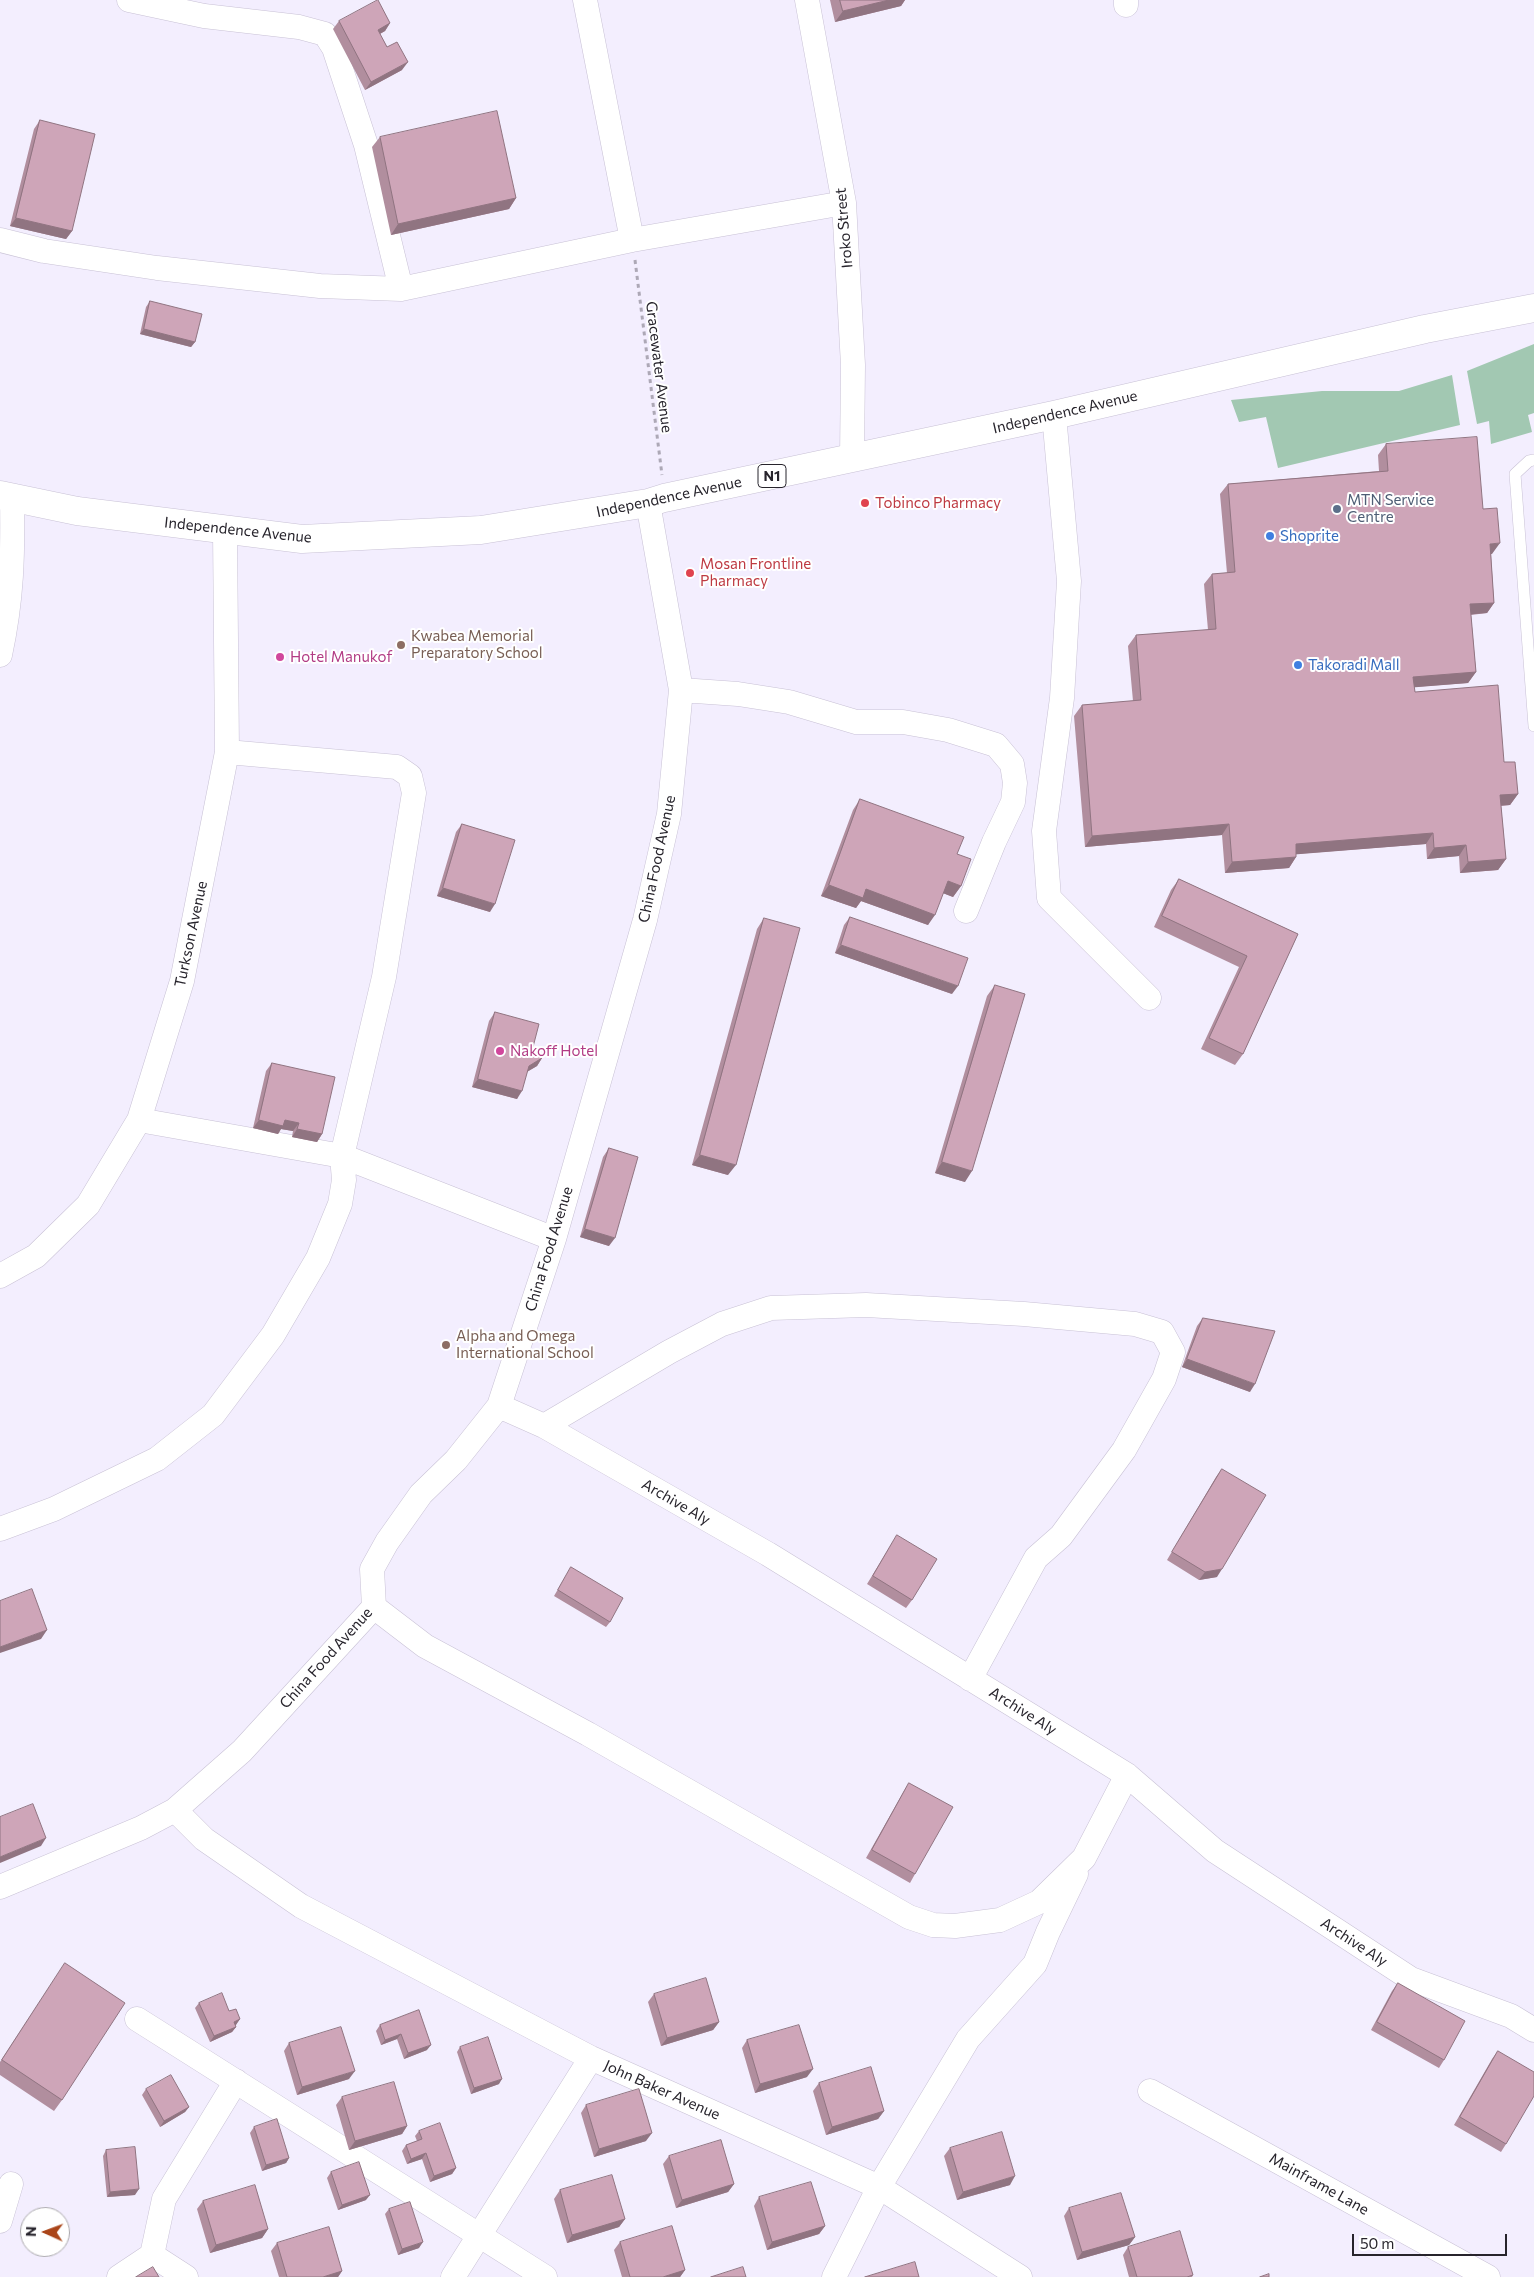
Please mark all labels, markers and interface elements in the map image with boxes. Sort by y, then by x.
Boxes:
street label: Iroko Street [832,187,856,269]
street label: Gracewater Avenue [642,300,676,434]
street label: Independence Avenue [991,387,1139,437]
road number: N1 [758,464,786,488]
street label: Independence Avenue [595,473,743,521]
place label: MTN Service Centre [1347,491,1434,526]
place label: Tobinco Pharmacy [875,494,1001,512]
marker: Tobinco Pharmacy [859,497,871,509]
marker: MTN Service Centre [1331,503,1343,515]
street label: Independence Avenue [163,513,313,547]
place label: Shoprite [1280,527,1339,545]
marker: Shoprite [1264,530,1276,542]
place label: Mosan Frontline Pharmacy [700,555,811,590]
marker: Mosan Frontline Pharmacy [684,567,696,579]
place label: Kwabea Memorial Preparatory School [411,627,543,662]
marker: Kwabea Memorial Preparatory School [395,639,407,651]
place label: Hotel Manukof [290,648,392,666]
marker: Hotel Manukof [274,651,286,663]
place label: Takoradi Mall [1308,656,1400,674]
marker: Takoradi Mall [1292,659,1304,671]
street label: China Food Avenue [635,794,679,924]
street label: Turkson Avenue [171,879,211,989]
place label: Nakoff Hotel [510,1042,598,1060]
marker: Nakoff Hotel [494,1045,506,1057]
street label: China Food Avenue [521,1184,577,1314]
place label: Alpha and Omega International School [456,1327,594,1362]
marker: Alpha and Omega International School [440,1339,452,1351]
street label: Archive Aly [639,1475,713,1529]
street label: China Food Avenue [276,1604,376,1712]
street label: Archive Aly [986,1683,1060,1739]
street label: Archive Aly [1317,1914,1391,1970]
street label: John Baker Avenue [601,2056,723,2124]
street label: Mainframe Lane [1266,2149,1372,2219]
north arrow [20,2207,70,2257]
scale bar [1354,2224,1509,2256]
text: N [22,2226,39,2237]
text: 50 m [1360,2234,1394,2252]

